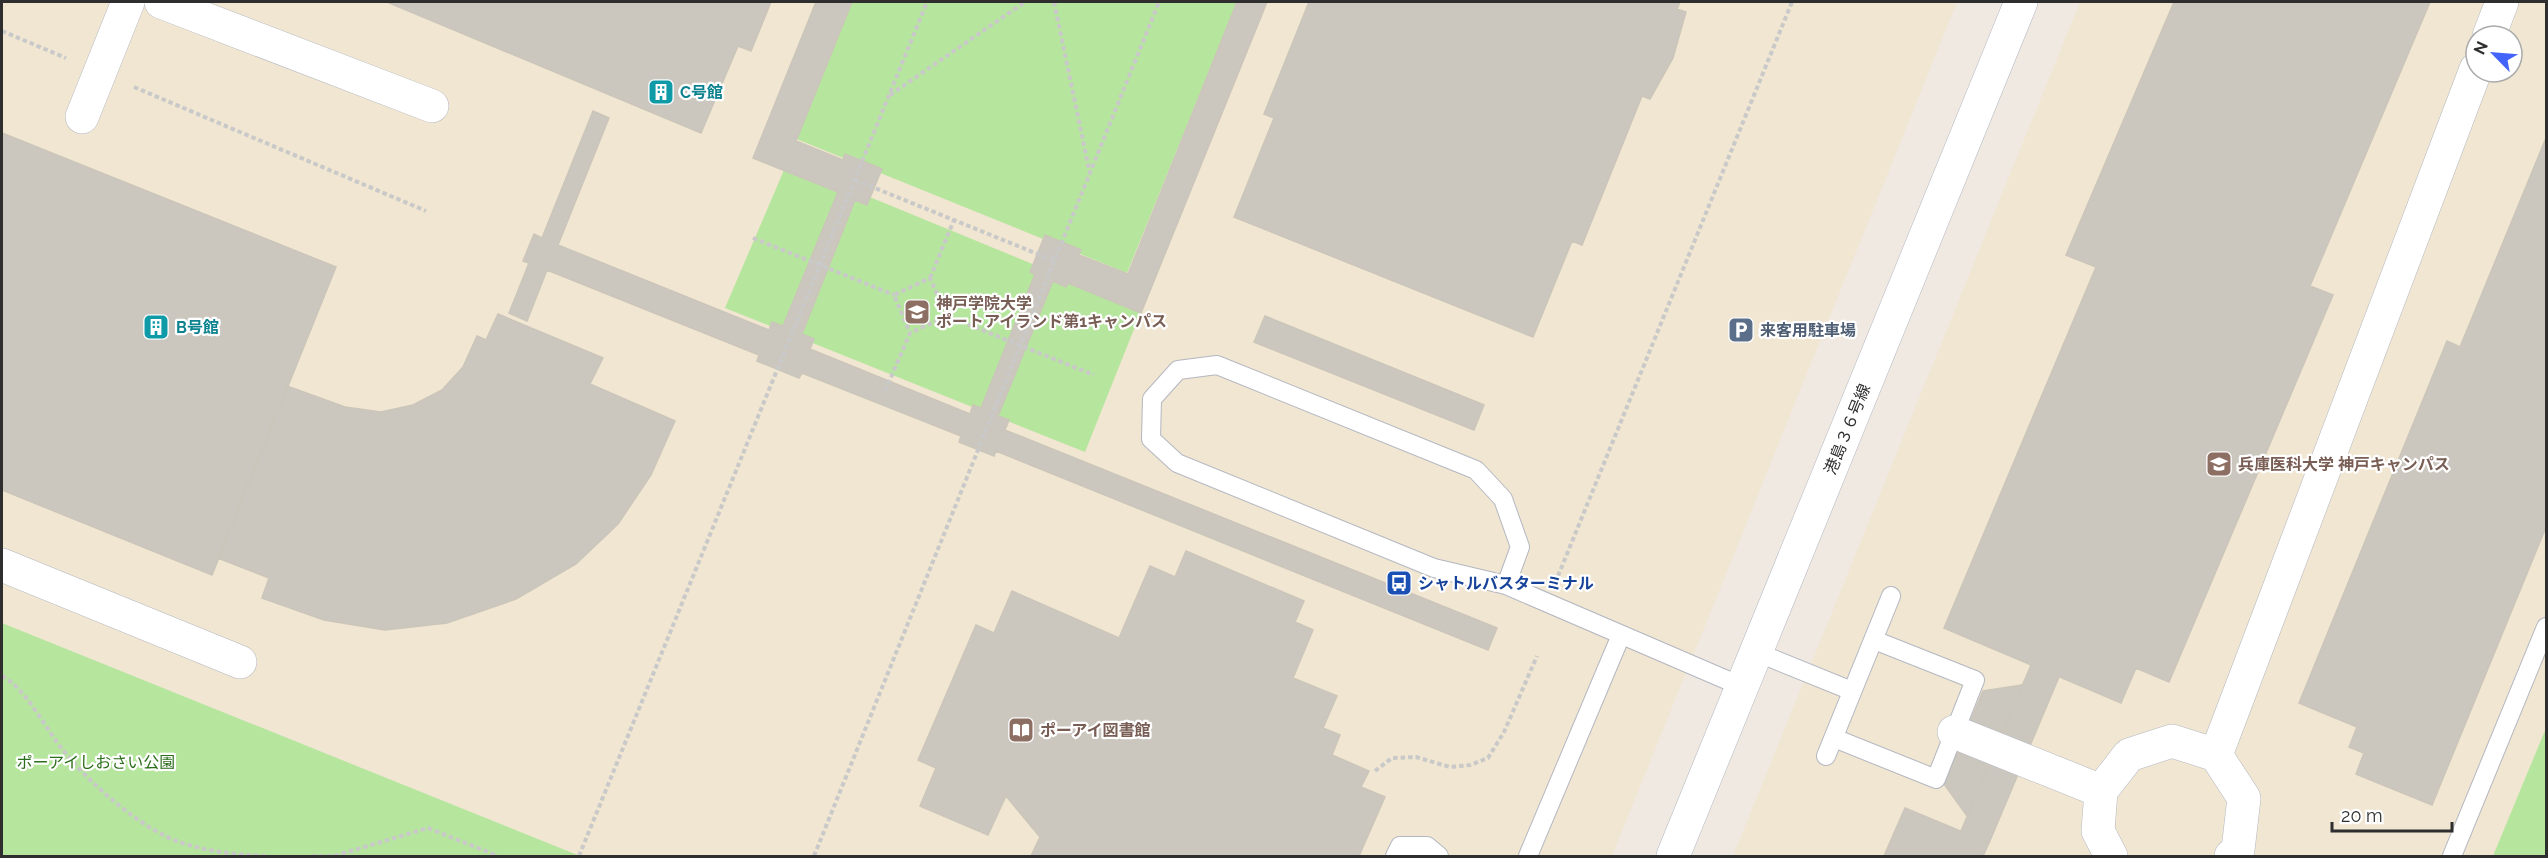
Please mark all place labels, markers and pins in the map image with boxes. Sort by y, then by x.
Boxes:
building icon: C号館 [646,77,676,107]
place label: C号館 [680,83,723,102]
place label: 神戸学院大学 ポートアイランド第1キャンパス [936,294,1167,331]
school or university icon: 神戸学院大学 ポートアイランド第1キャンパス [902,297,932,327]
building icon: B号館 [141,312,171,342]
parking icon: 来客用駐車場 [1726,315,1756,345]
place label: B号館 [176,318,219,337]
place label: 来客用駐車場 [1760,321,1856,340]
school or university icon: 兵庫医科大学 神戸キャンパス [2204,449,2234,479]
place label: 兵庫医科大学 神戸キャンパス [2238,455,2450,474]
bus stop icon: シャトルバスターミナル [1384,568,1414,598]
place label: シャトルバスターミナル [1418,574,1594,593]
library icon: ポーアイ図書館 [1006,715,1036,745]
place label: ポーアイ図書館 [1040,721,1151,740]

